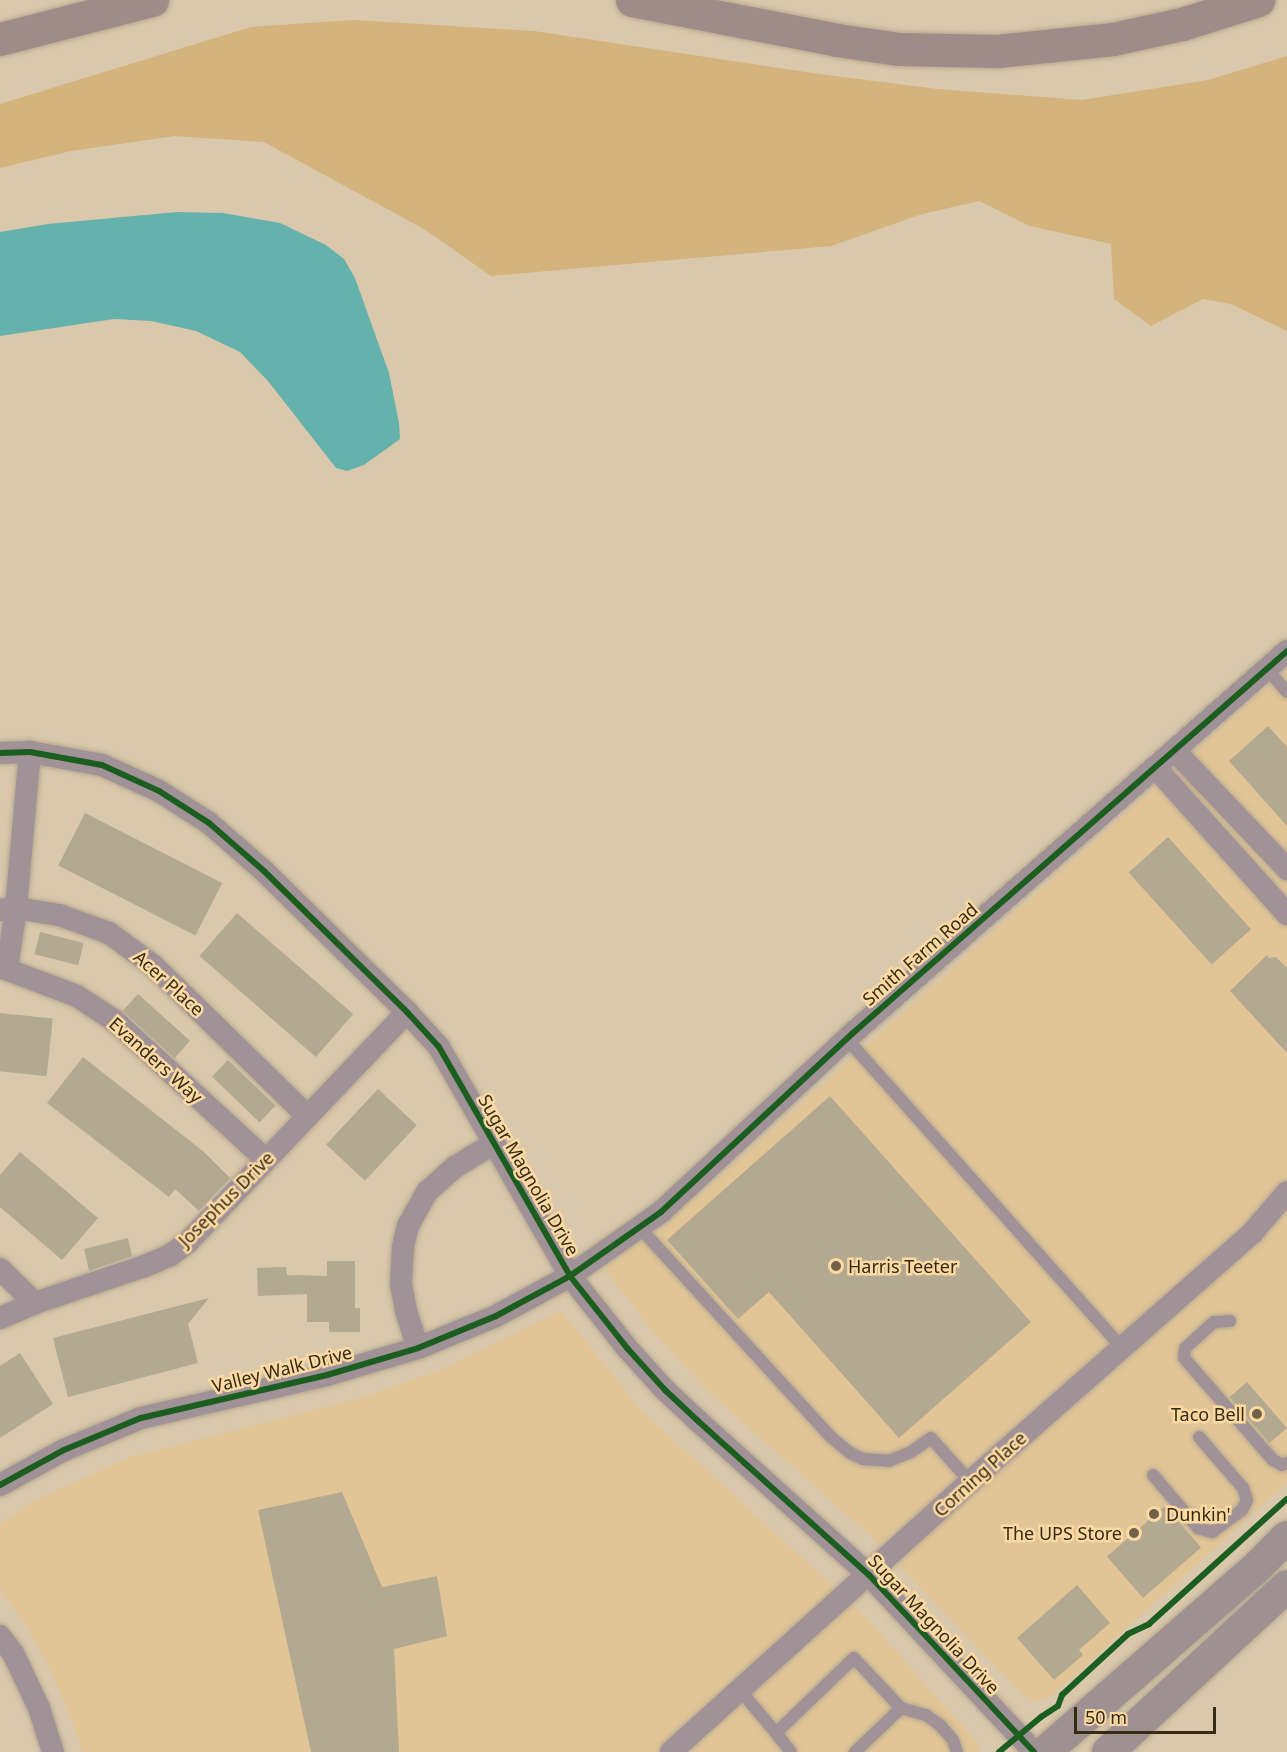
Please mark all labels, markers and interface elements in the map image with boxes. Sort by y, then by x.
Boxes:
street label: Smith Farm Road [858,898,982,1010]
street label: Acer Place [130,946,208,1020]
street label: Evanders Way [105,1012,207,1108]
street label: Sugar Magnolia Drive [474,1091,584,1259]
street label: Josephus Drive [174,1147,278,1251]
place label: Harris Teeter [848,1255,957,1277]
marker: Harris Teeter [829,1259,843,1273]
street label: Valley Walk Drive [210,1341,354,1397]
place label: Taco Bell [1171,1403,1245,1425]
marker: Taco Bell [1250,1407,1264,1421]
street label: Corning Place [929,1427,1031,1521]
place label: Dunkin' [1166,1503,1231,1525]
marker: Dunkin' [1147,1507,1161,1521]
place label: The UPS Store [1003,1522,1122,1544]
marker: The UPS Store [1127,1526,1141,1540]
street label: Sugar Magnolia Drive [864,1550,1004,1698]
scale bar [1077,1695,1220,1733]
text: 50 m [1085,1705,1127,1729]

